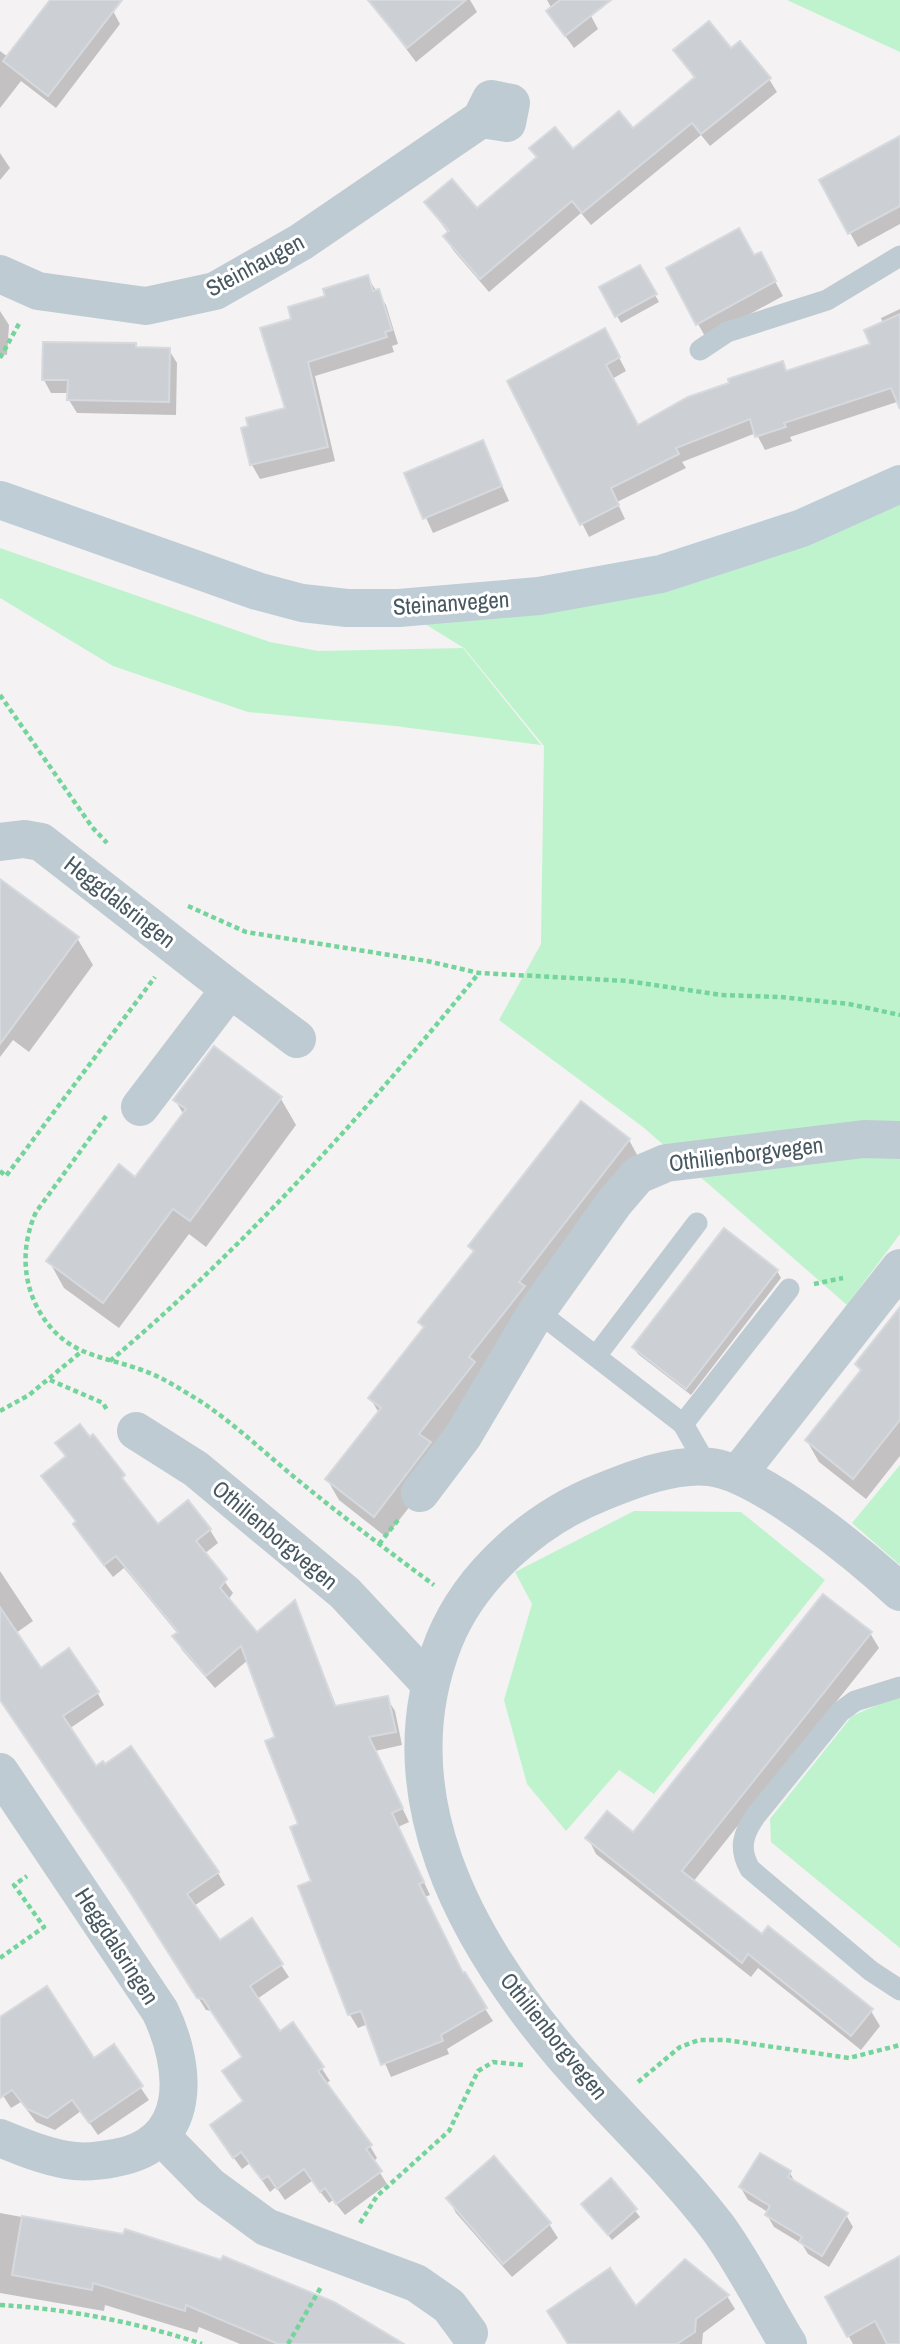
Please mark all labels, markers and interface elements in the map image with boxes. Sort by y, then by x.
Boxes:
street label: Steinhaugen [200,226,309,303]
street label: Steinanvegen [392,583,510,622]
street label: Heggdalsringen [58,848,182,955]
street label: Othilienborgvegen [667,1129,825,1178]
street label: Othilienborgvegen [206,1473,345,1596]
street label: Heggdalsringen [68,1881,167,2010]
street label: Othilienborgvegen [494,1966,615,2106]

